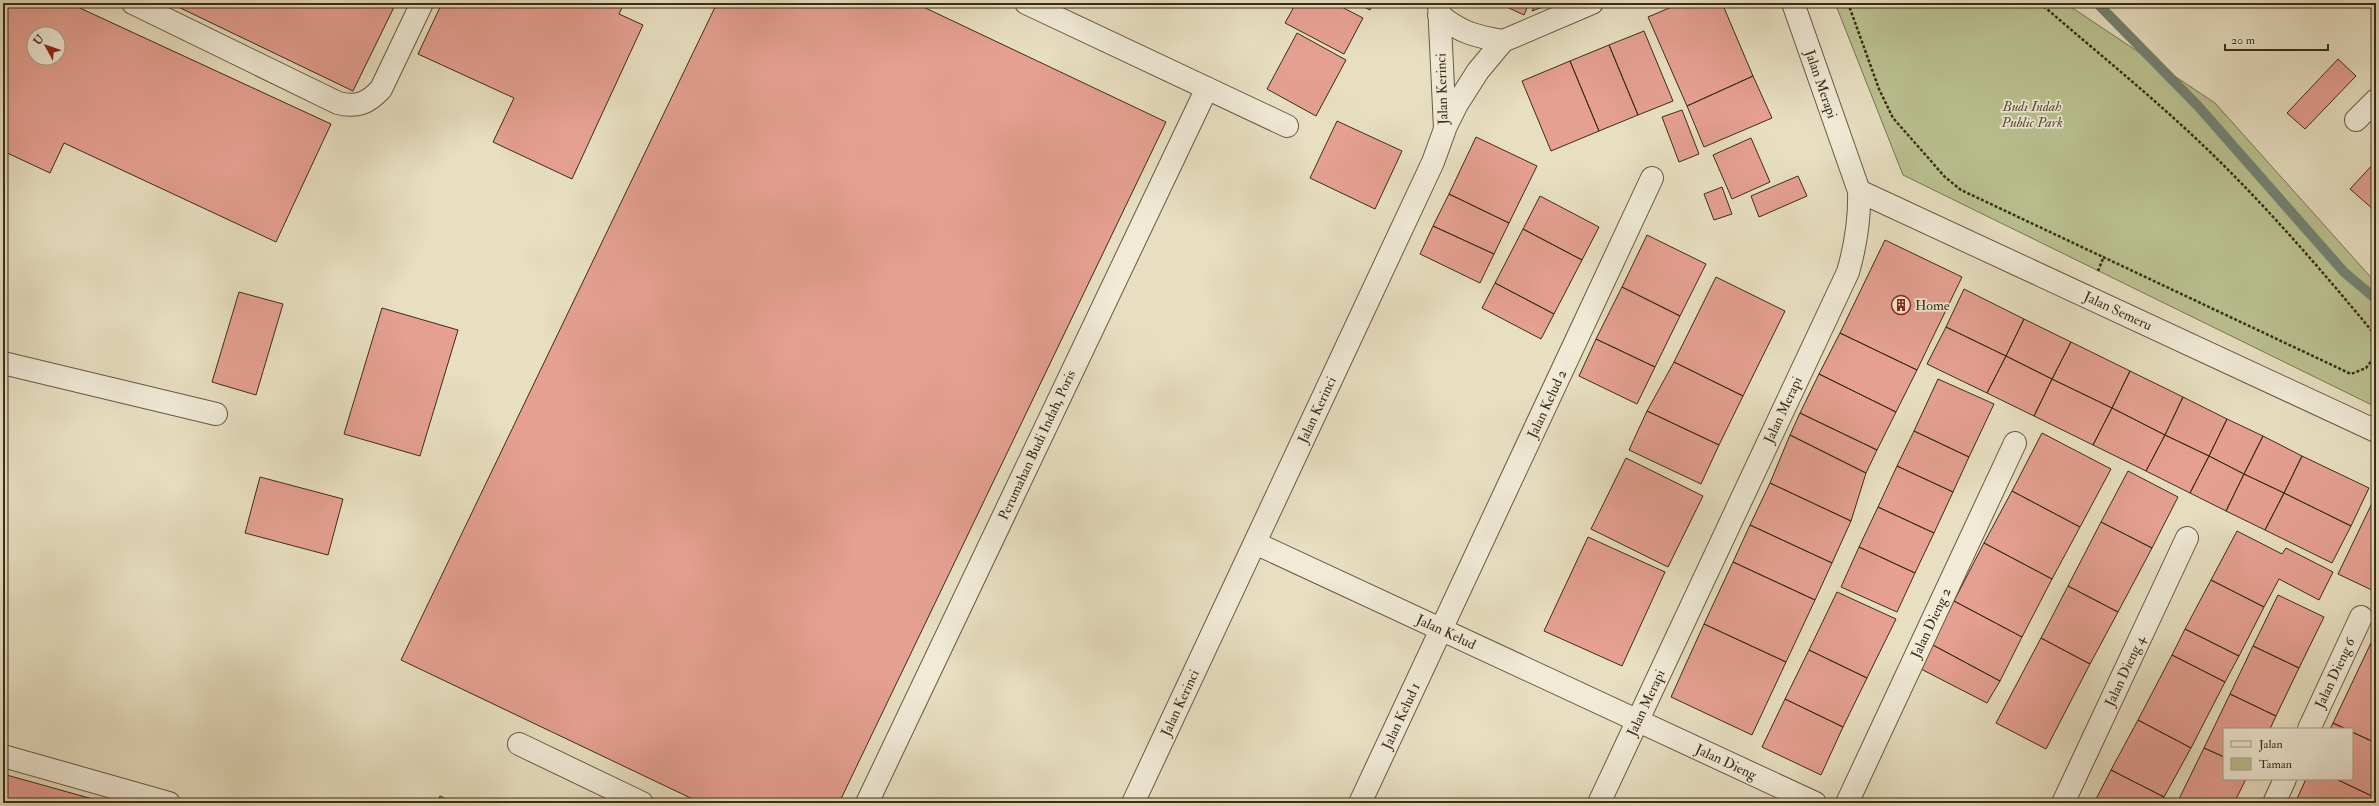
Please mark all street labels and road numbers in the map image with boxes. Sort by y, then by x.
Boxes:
street label: Jalan Merapi [1800,46,1841,121]
street label: Jalan Kerinci [1432,53,1452,126]
street label: Jalan Semeru [2080,287,2155,334]
street label: Perumahan Budi Indah, Poris [995,367,1079,523]
street label: Jalan Kelud 2 [1523,367,1570,442]
street label: Jalan Kerinci [1294,374,1340,447]
street label: Jalan Merapi [1760,374,1807,447]
street label: Jalan Dieng 2 [1907,585,1955,662]
street label: Jalan Kelud [1413,610,1479,653]
street label: Jalan Dieng 4 [2101,632,2149,710]
street label: Jalan Dieng 6 [2311,634,2359,712]
street label: Jalan Kerinci [1157,667,1203,740]
street label: Jalan Merapi [1623,667,1670,740]
street label: Jalan Kelud 1 [1378,680,1424,753]
street label: Jalan Dieng [1692,740,1760,784]

